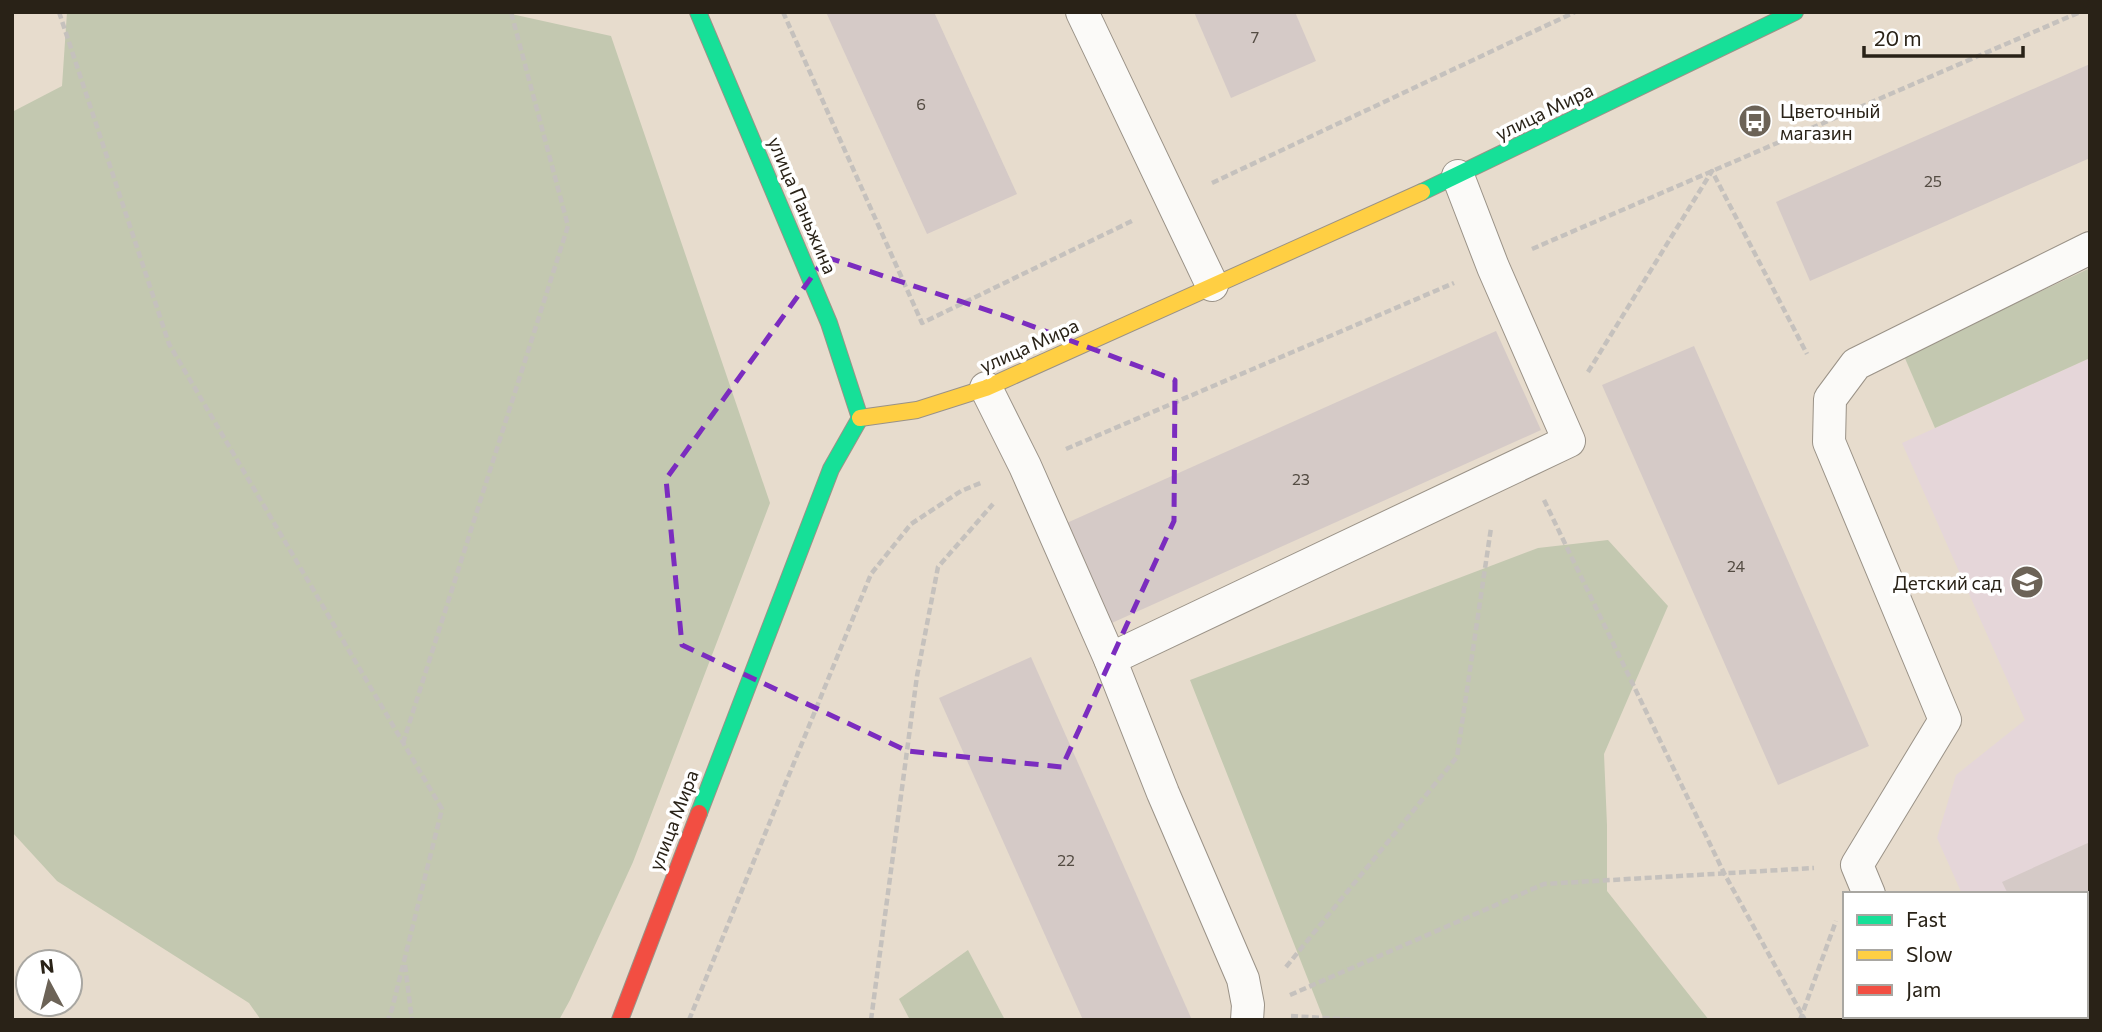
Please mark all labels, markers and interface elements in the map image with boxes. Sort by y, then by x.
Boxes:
scale bar [1864,14,2023,58]
text: 20 m [1874,25,1922,50]
house number: 7 [1251,27,1259,46]
street label: улица Мира [1491,78,1597,144]
house number: 6 [916,94,926,113]
place label: Цветочный магазин [1780,99,1880,144]
bus stop icon: Цветочный магазин [1736,102,1774,140]
street label: улица Паньжина [764,133,842,277]
house number: 25 [1924,171,1942,190]
street label: улица Мира [976,313,1082,377]
house number: 23 [1292,469,1310,488]
house number: 24 [1727,556,1745,575]
school or university icon: Детский сад [2008,563,2046,601]
place label: Детский сад [1893,571,2002,594]
street label: улица Мира [643,767,703,873]
house number: 22 [1057,850,1075,869]
legend [1843,892,2088,1018]
text: Fast [1906,906,1947,931]
text: Slow [1906,941,1953,966]
north arrow [14,948,84,1018]
text: N [38,953,55,978]
text: Jam [1906,976,1941,1001]

